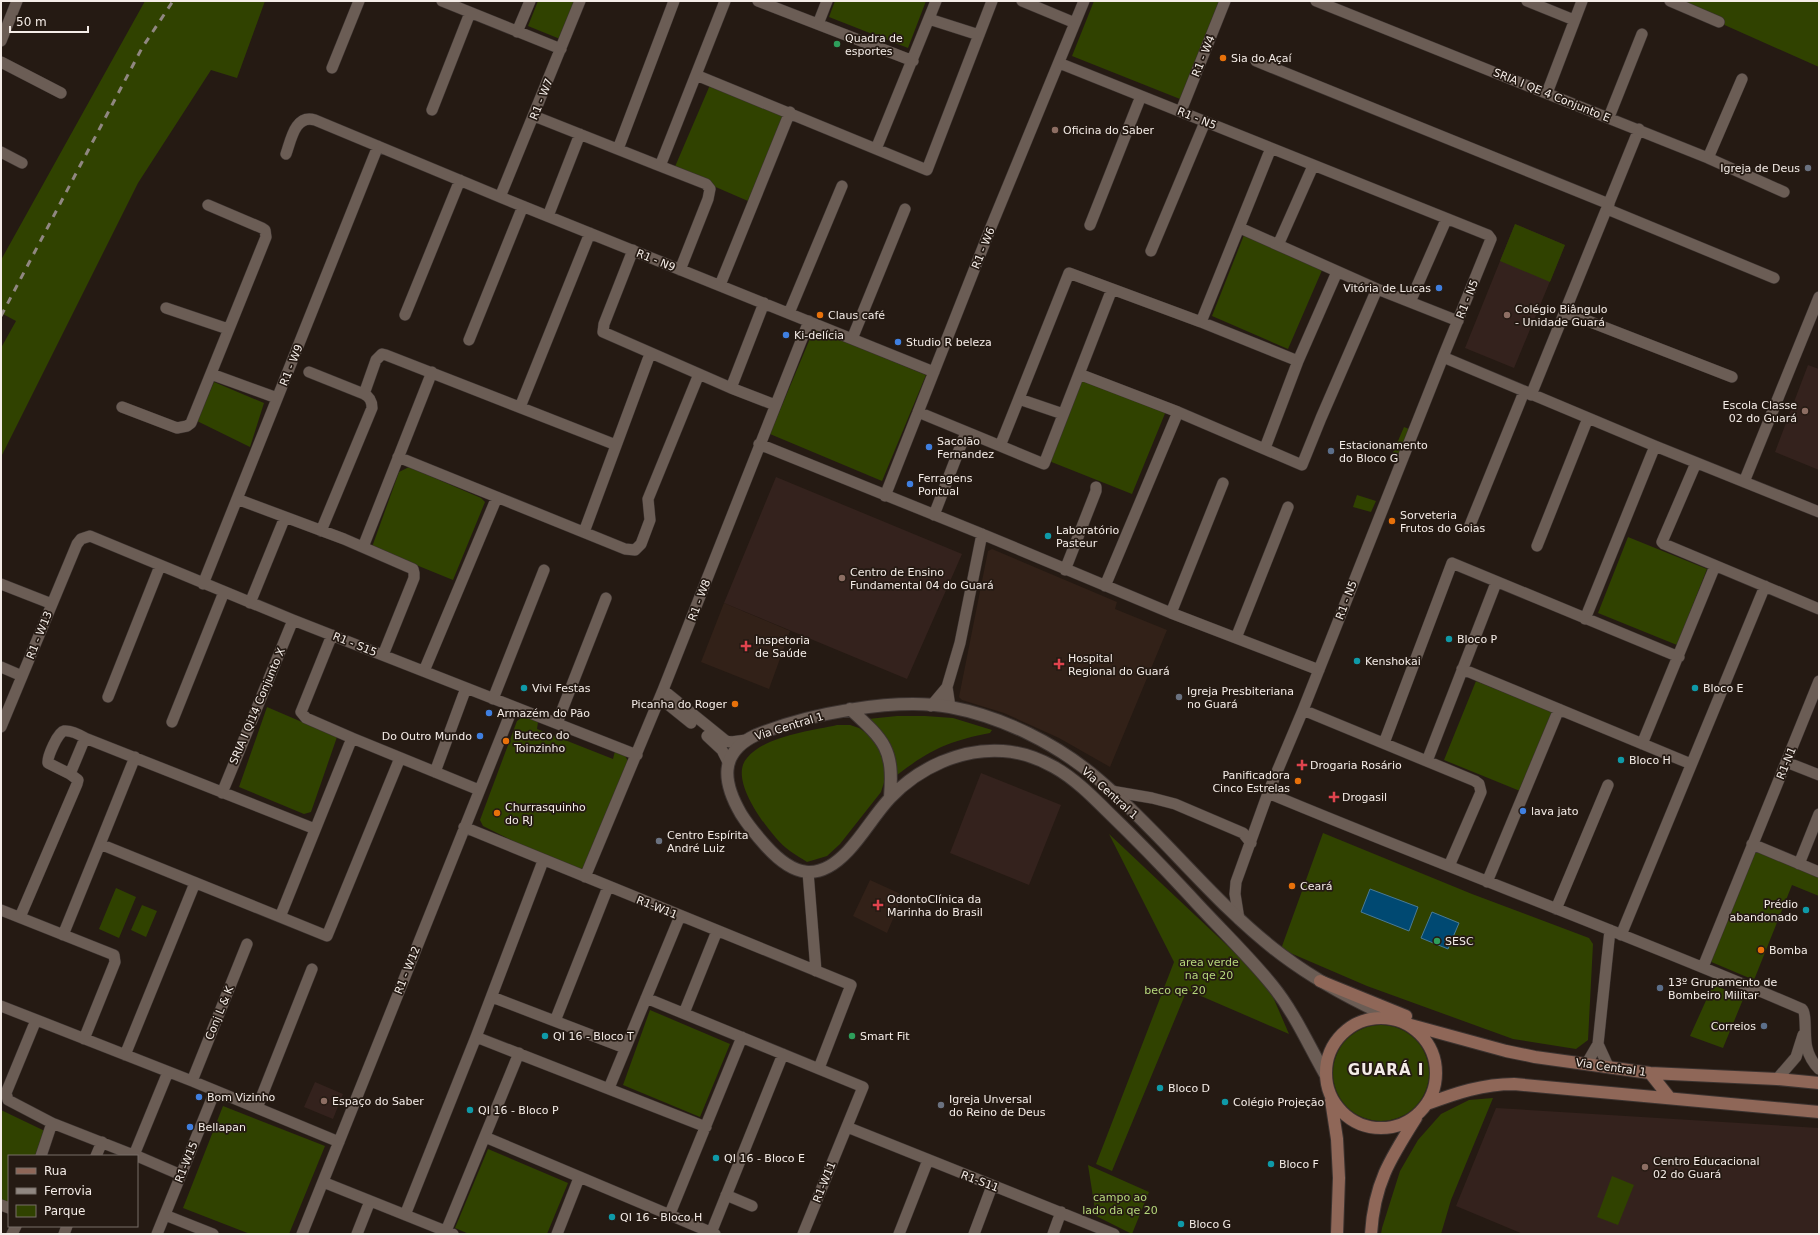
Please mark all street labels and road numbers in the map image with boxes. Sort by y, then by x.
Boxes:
street label: R1 - W4 [1189,34,1218,79]
street label: SRIA I QE 4 Conjunto E [1491,66,1612,125]
street label: R1 - W7 [527,77,556,122]
street label: R1 - N5 [1175,105,1218,132]
street label: R1 - W6 [969,226,998,271]
street label: R1 - N9 [634,247,677,274]
street label: R1 - N5 [1454,278,1481,321]
street label: R1 - W9 [277,343,306,388]
street label: R1 - W8 [686,578,713,623]
street label: R1 - N5 [1333,579,1360,622]
street label: R1 - W13 [24,609,55,661]
street label: R1 - S15 [331,630,379,659]
street label: SRIA I Qi14 Conjunto X [227,646,288,766]
street label: Via Central 1 [753,710,825,743]
street label: R1-N1 [1774,745,1799,781]
street label: Via Central 1 [1079,765,1140,822]
street label: R1-W11 [634,893,679,922]
street label: R1 - W12 [392,944,423,996]
street label: Conj L & K [203,984,236,1042]
street label: Via Central 1 [1575,1056,1647,1079]
street label: R1-W15 [172,1140,201,1185]
street label: R1-W11 [810,1160,839,1205]
street label: R1-S11 [959,1168,1001,1195]

